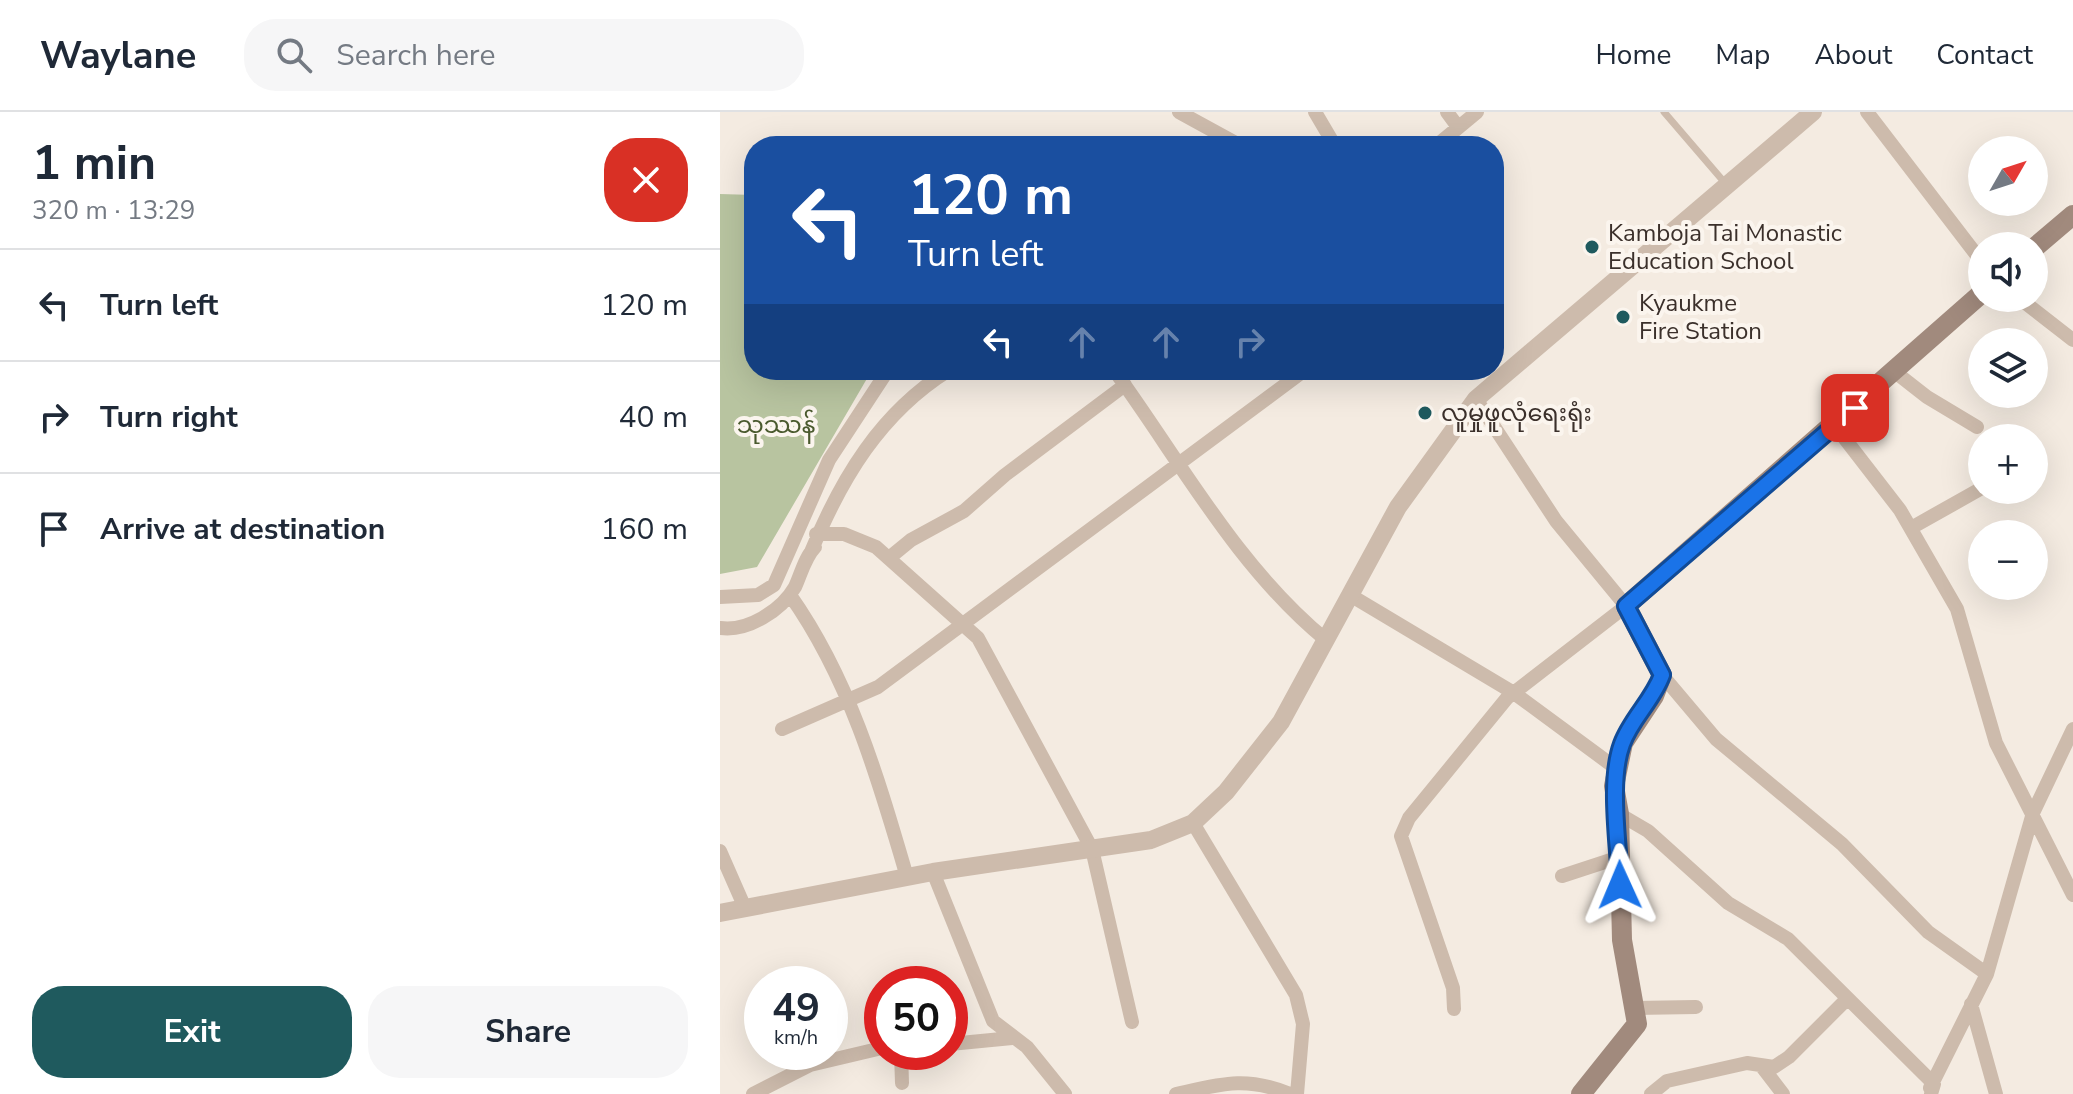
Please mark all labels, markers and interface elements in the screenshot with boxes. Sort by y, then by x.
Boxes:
search box [244,19,804,91]
text: Waylane [40,30,196,81]
icon: search [272,33,316,77]
text: Search here [336,35,495,76]
text: Home [1596,36,1671,74]
text: Map [1715,36,1770,74]
text: About [1814,36,1892,74]
text: Contact [1936,36,2033,74]
text: 1 min [32,130,156,196]
north arrow [1968,136,2048,216]
map controls [1968,136,2048,600]
button: close [604,138,688,222]
text: 120 m [908,157,1073,234]
icon: left [776,168,880,272]
text: 320 m · 13:29 [32,193,195,228]
place label: Kamboja Tai Monastic Education School [1608,217,1842,277]
text: Turn left [908,230,1043,279]
button: sound [1968,232,2048,312]
marker: Kamboja Tai Monastic Education School [1583,238,1601,256]
icon: left [32,283,76,327]
text: Turn left [100,285,218,326]
text: 120 m [601,285,688,326]
place label: Kyaukme Fire Station [1639,287,1762,347]
marker: Kyaukme Fire Station [1614,308,1632,326]
icon: left [976,320,1020,364]
icon: ahead [1060,320,1104,364]
icon: ahead [1144,320,1188,364]
icon: right [1228,320,1272,364]
button: layers [1968,328,2048,408]
pin [1821,374,1889,442]
icon: arrive [1833,386,1877,430]
icon: right [32,395,76,439]
text: Turn right [100,397,238,438]
text: 40 m [619,397,688,438]
place label: လူမှုဖူလုံရေးရုံး [1441,397,1592,432]
marker: လူမှုဖူလုံရေးရုံး [1416,404,1434,422]
park label: သုဿန် [737,409,815,444]
button: + [1968,424,2048,504]
icon: arrive [32,507,76,551]
text: Arrive at destination [100,509,385,550]
text: 160 m [601,509,688,550]
button: − [1968,520,2048,600]
position arrow [1578,843,1662,927]
speed limit sign: 50 [864,966,968,1070]
text: 49 [772,981,820,1035]
button: Exit [32,986,352,1078]
button: Share [368,986,688,1078]
text: km/h [774,1024,818,1051]

